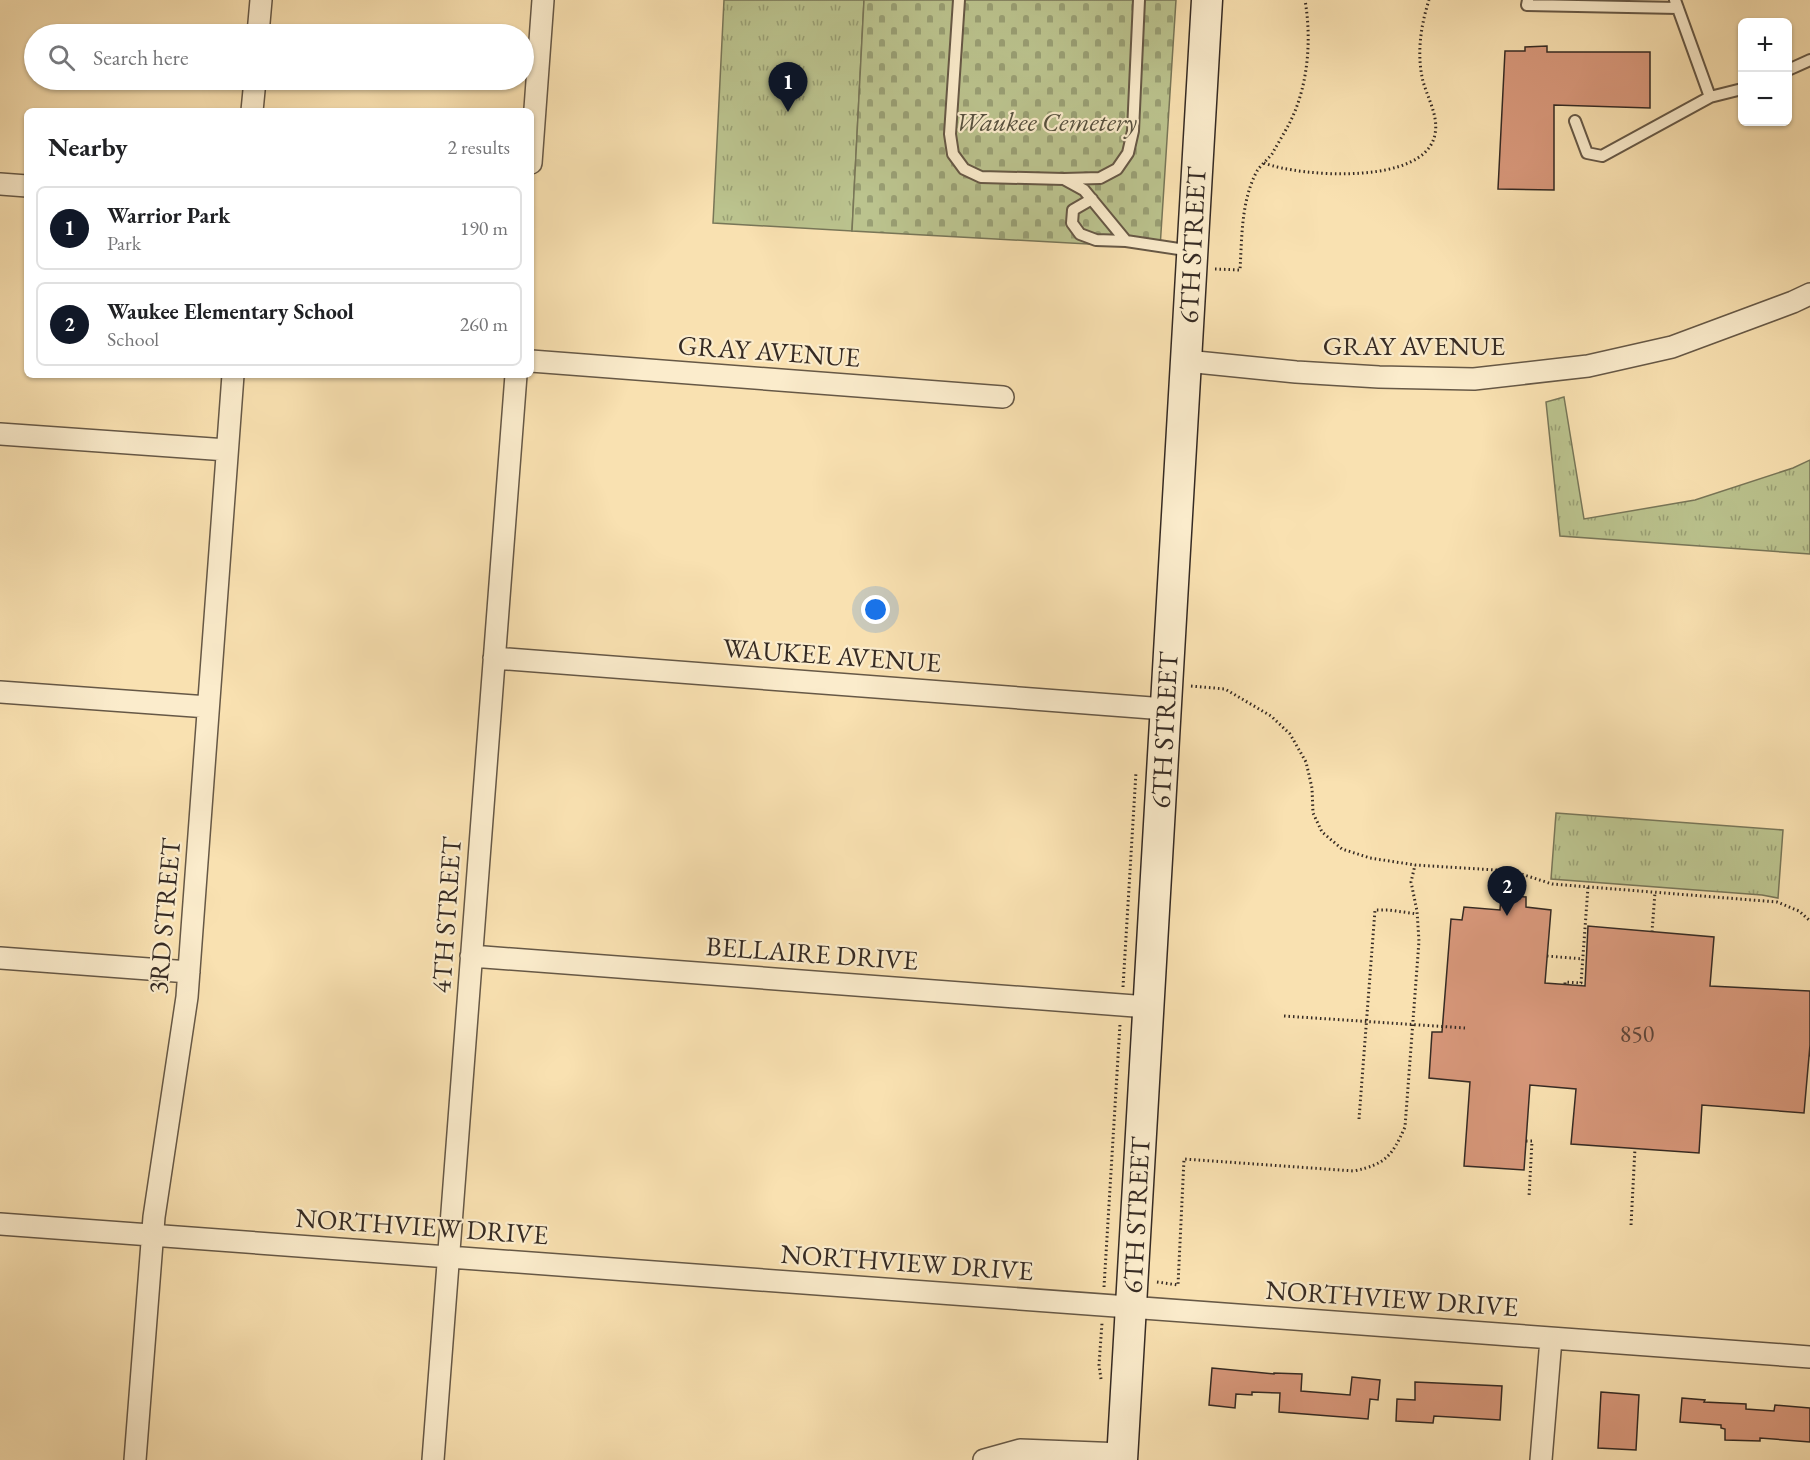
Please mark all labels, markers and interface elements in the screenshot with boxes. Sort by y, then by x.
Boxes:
map controls [1738,18,1792,126]
button: + [1738,18,1792,72]
search box [24,24,534,90]
icon: search [45,41,78,74]
text: Search here [93,43,188,72]
pin: 1 [768,63,808,112]
button: − [1738,72,1792,126]
park label: Waukee Cemetery [955,104,1137,139]
text: Nearby [48,130,128,164]
text: 2 results [447,134,510,160]
street label: 6TH STREET [1170,165,1214,324]
text: Warrior Park [107,201,230,230]
text: 1 [64,215,75,241]
text: 190 m [460,215,508,241]
text: Park [107,230,141,256]
text: Waukee Elementary School [107,297,354,326]
text: 2 [64,311,75,337]
text: 260 m [460,311,508,337]
text: School [107,326,159,352]
street label: GRAY AVENUE [677,327,861,375]
street label: GRAY AVENUE [1323,328,1505,363]
your location [861,595,890,624]
street label: WAUKEE AVENUE [722,630,942,680]
street label: 6TH STREET [1142,650,1186,809]
street label: 4TH STREET [423,835,469,994]
street label: 3RD STREET [140,836,188,995]
pin: 2 [1488,866,1526,916]
street label: BELLAIRE DRIVE [705,928,919,978]
house number: 850 [1620,1018,1654,1049]
street label: 6TH STREET [1114,1135,1158,1294]
street label: NORTHVIEW DRIVE [294,1200,550,1252]
street label: NORTHVIEW DRIVE [779,1236,1035,1288]
street label: NORTHVIEW DRIVE [1264,1272,1520,1324]

